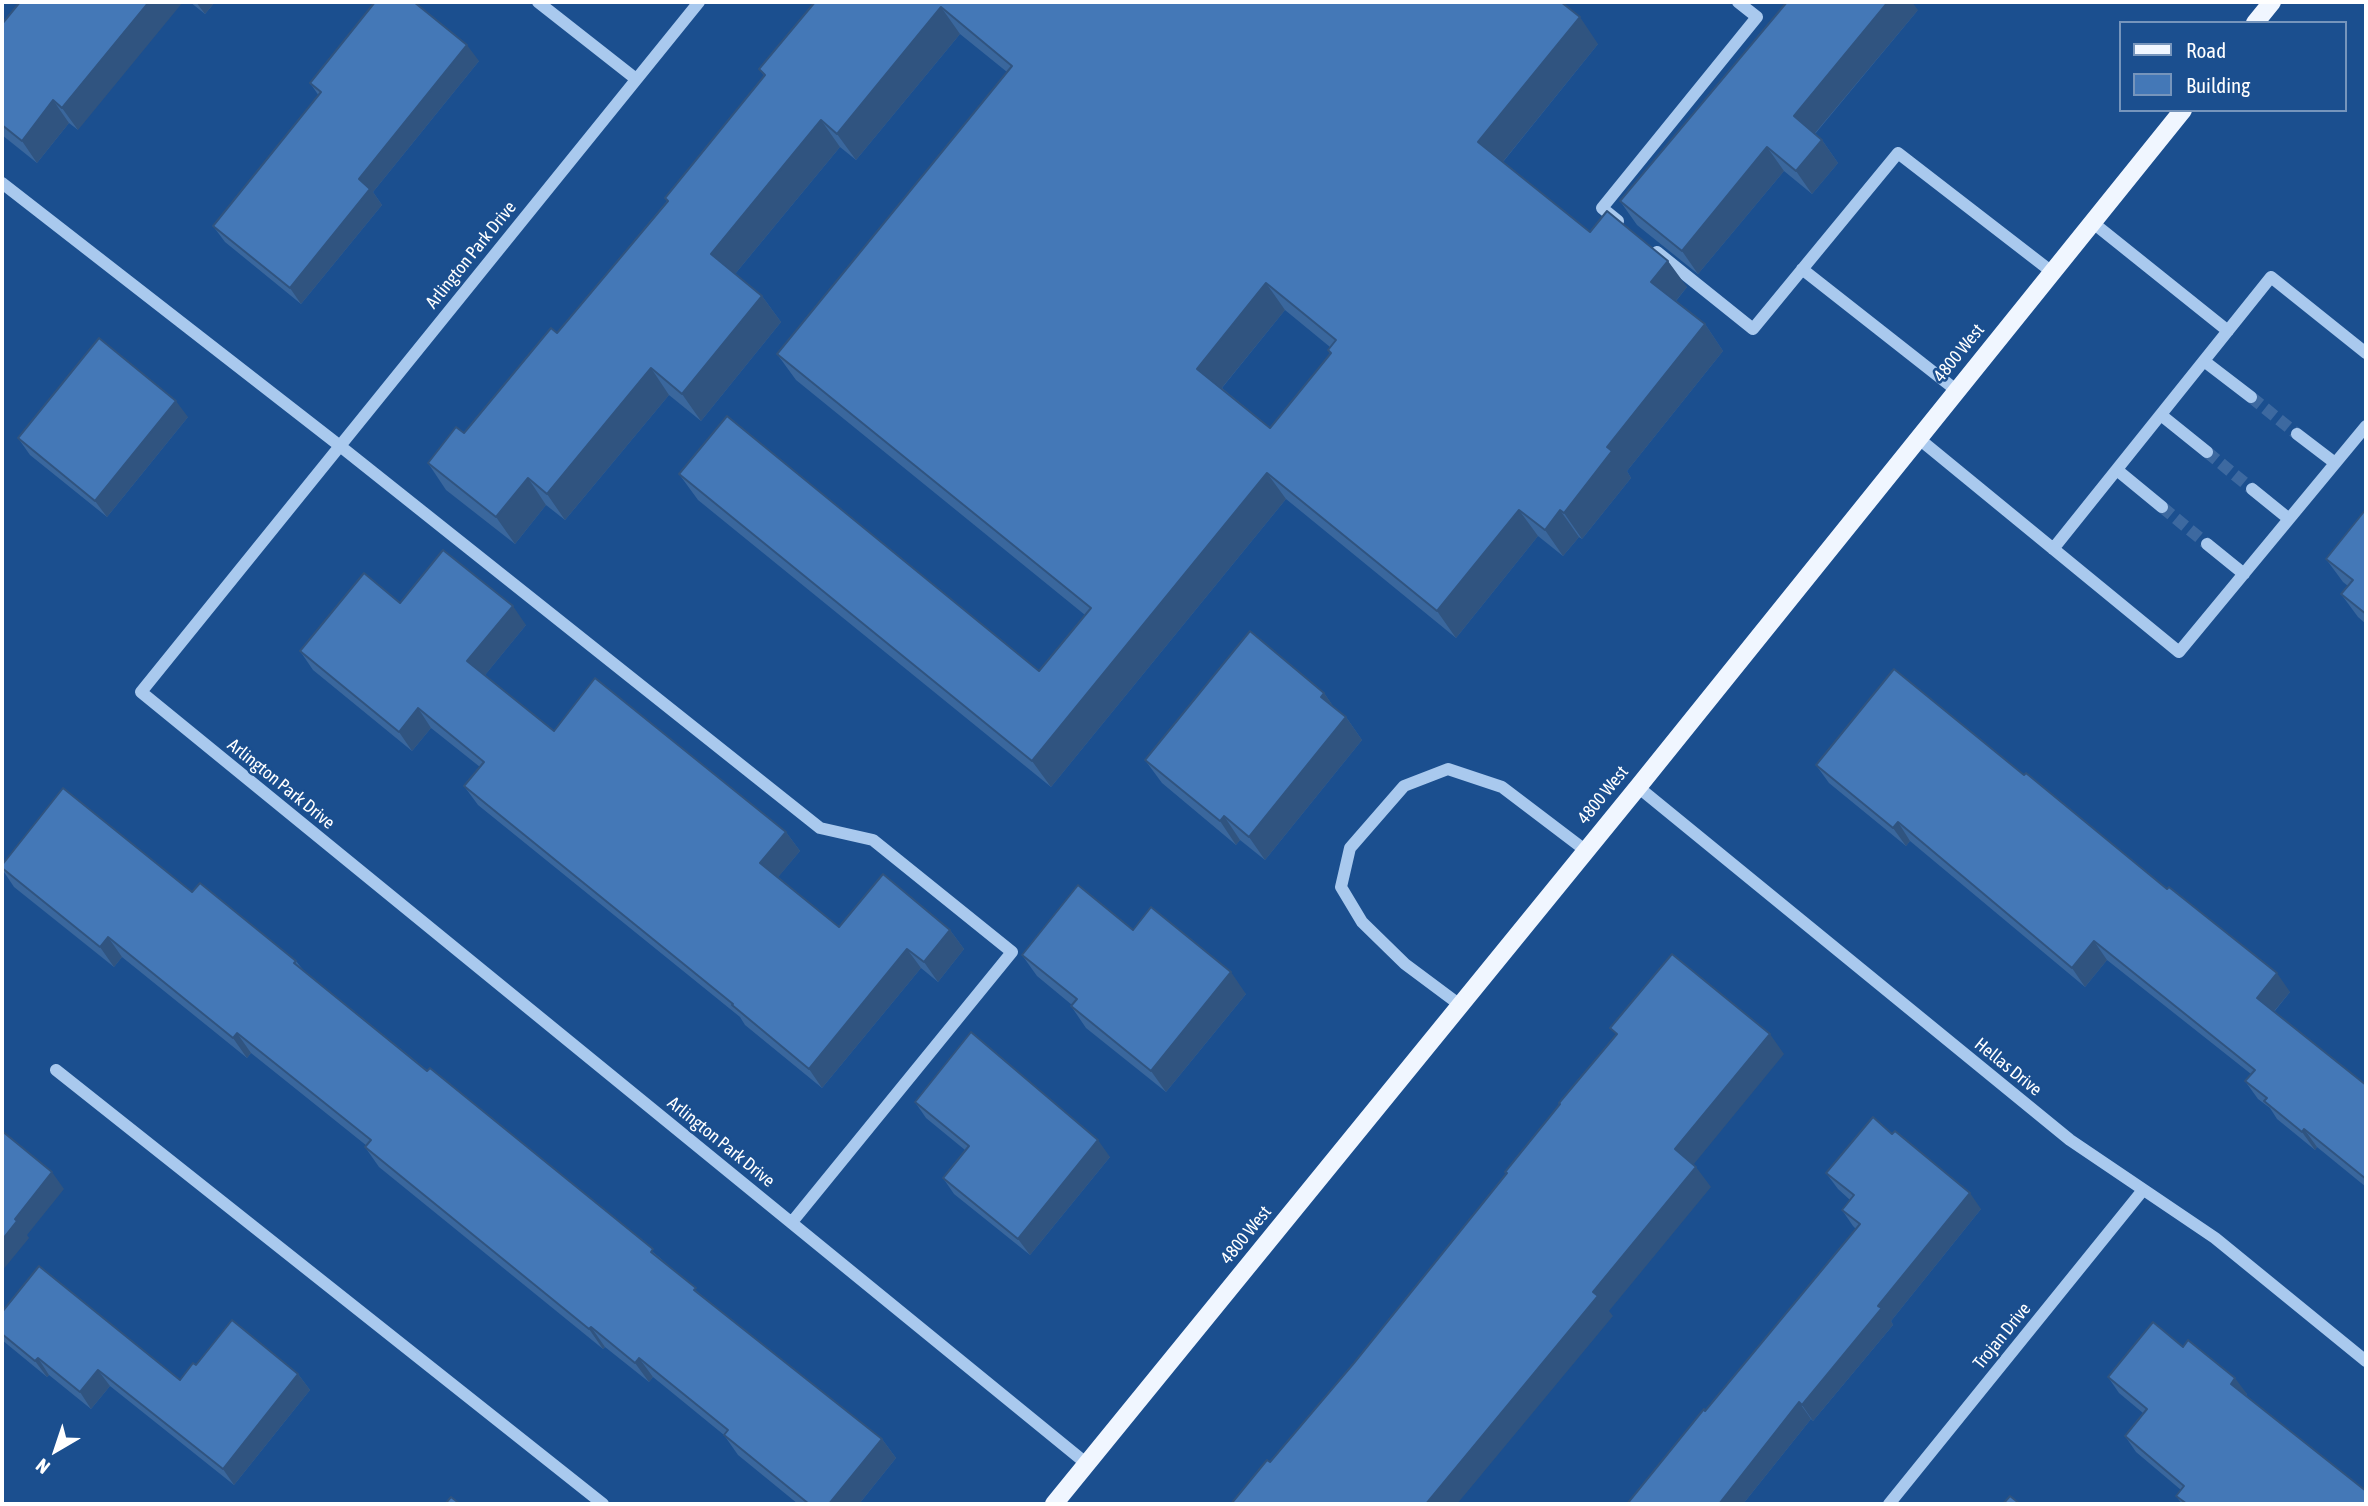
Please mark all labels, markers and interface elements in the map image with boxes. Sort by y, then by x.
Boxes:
legend [2120,21,2347,112]
text: Road [2186,38,2226,62]
text: Building [2186,73,2250,97]
street label: Arlington Park Drive [421,197,521,313]
street label: 4800 West [1929,320,1989,386]
street label: Arlington Park Drive [223,734,339,834]
street label: 4800 West [1573,762,1633,828]
street label: Hellas Drive [1970,1033,2046,1101]
street label: Arlington Park Drive [663,1092,779,1192]
street label: 4800 West [1216,1202,1276,1268]
street label: Trojan Drive [1969,1298,2035,1374]
north arrow [21,1415,91,1485]
text: N [32,1454,54,1478]

